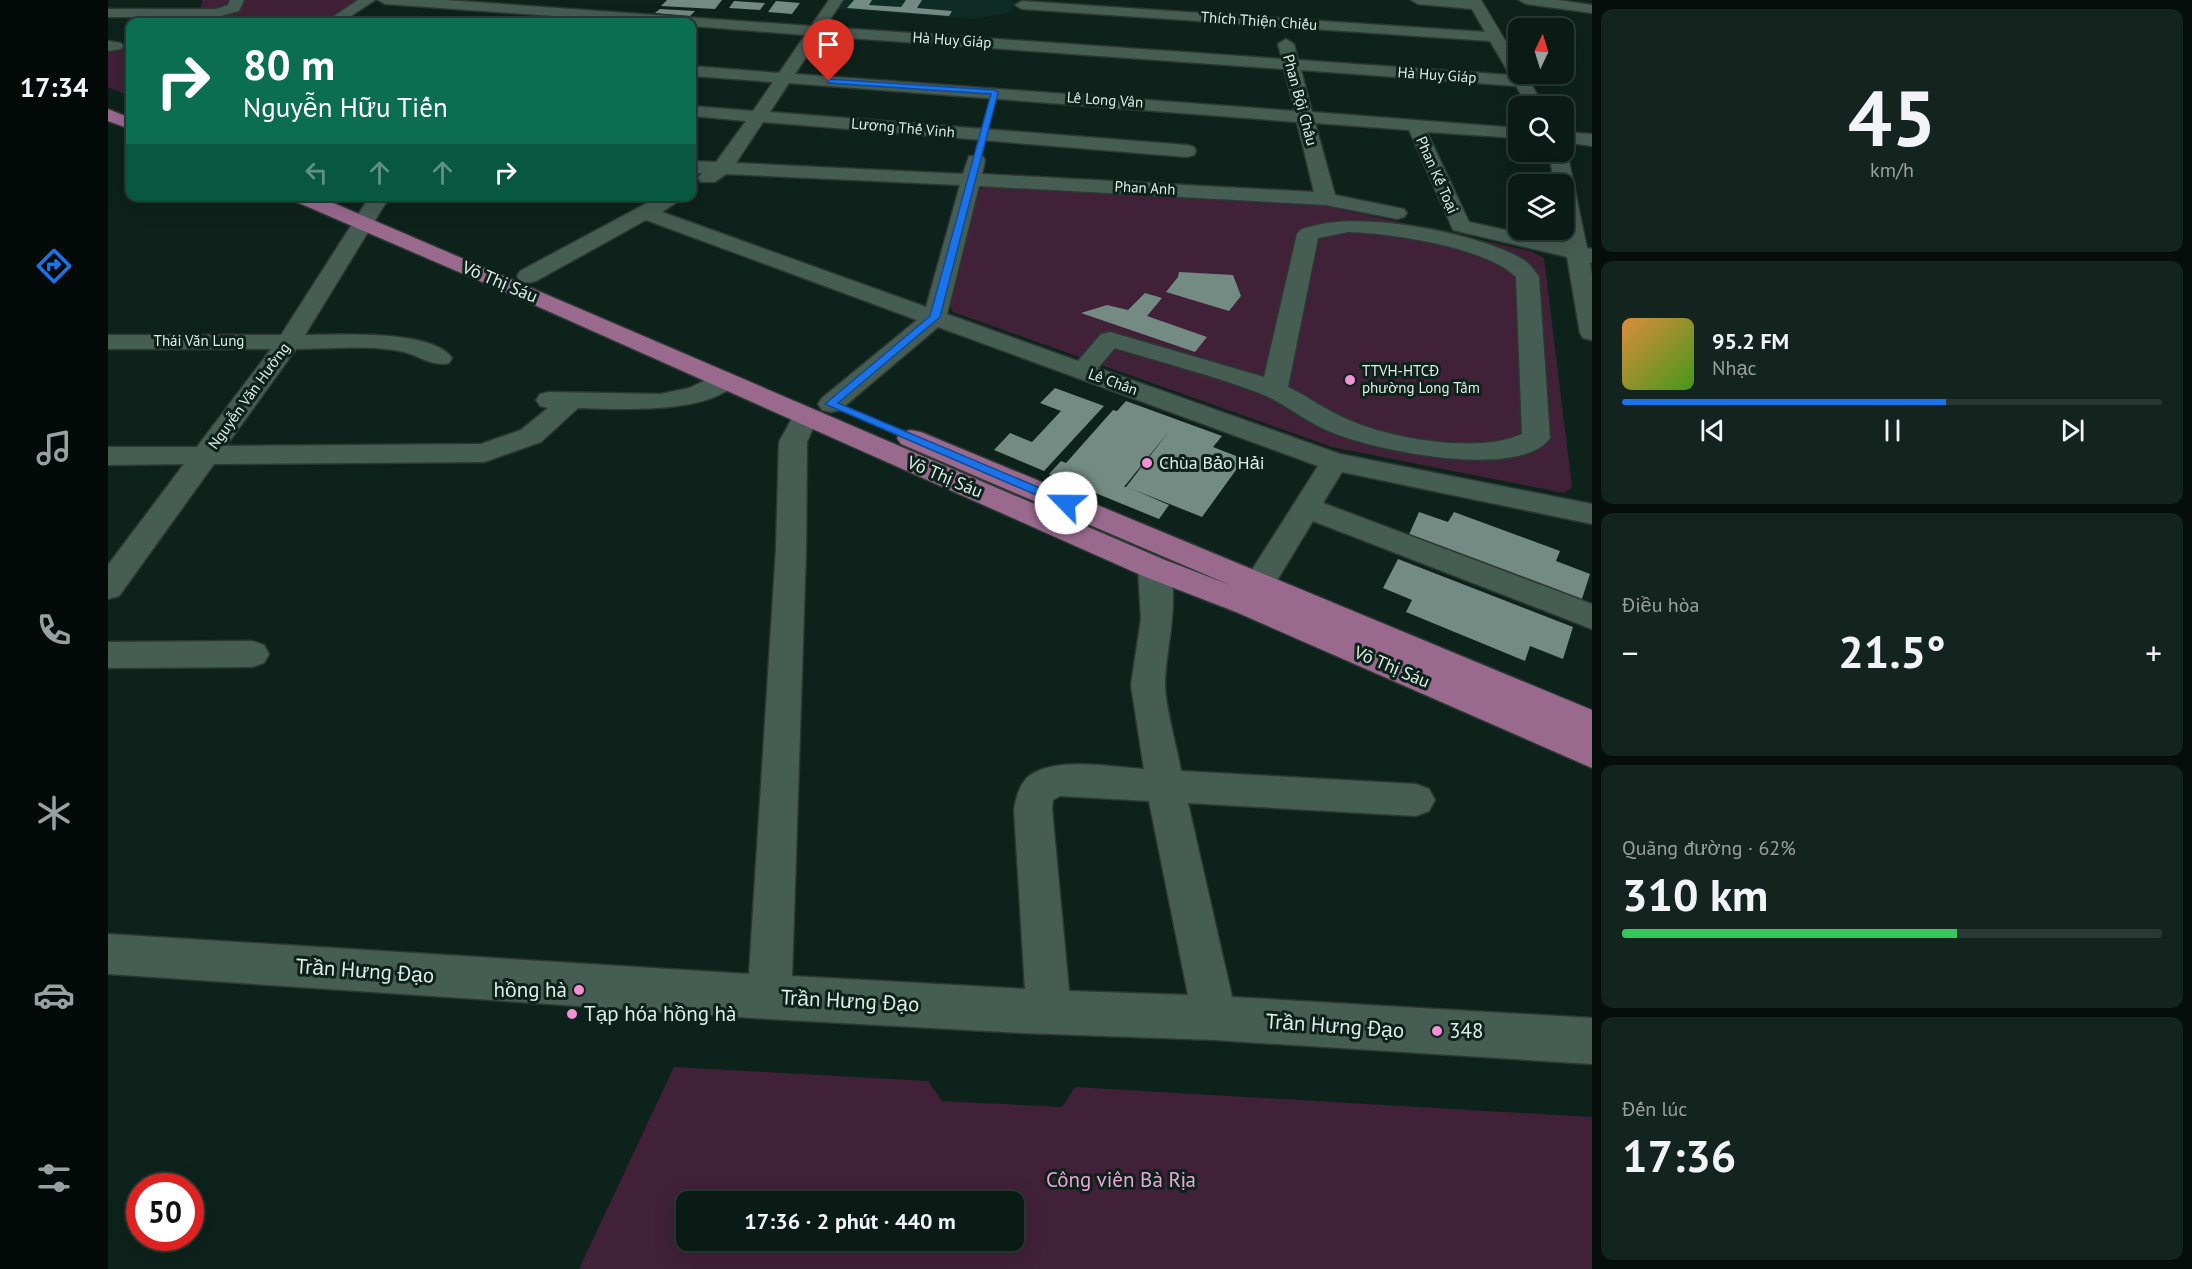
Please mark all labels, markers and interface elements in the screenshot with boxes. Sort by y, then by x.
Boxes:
street label: Thích Thiện Chiếu [1200,7,1318,34]
north arrow [1508,18,1574,84]
map controls [1508,18,1574,240]
pin [803,19,854,81]
street label: Hà Huy Giáp [912,27,992,52]
icon: arrive [812,28,845,61]
text: 80 m [243,37,335,92]
icon: right [144,42,222,120]
street label: Phan Bội Châu [1279,52,1322,148]
street label: Hà Huy Giáp [1397,62,1477,87]
text: 45 [1848,67,1936,168]
text: 17:34 [20,70,88,104]
street label: Lê Long Vân [1066,87,1144,112]
text: Nguyễn Hữu Tiến [243,90,448,124]
button: search [1508,96,1574,162]
street label: Lương Thế Vinh [850,114,956,142]
street label: Phan Kế Toại [1412,133,1463,216]
icon: left [300,156,333,189]
icon: ahead [363,156,396,189]
icon: ahead [426,156,459,189]
icon: right [489,156,522,189]
text: km/h [1870,157,1914,183]
button: layers [1508,174,1574,240]
street label: Phan Anh [1114,176,1176,199]
icon: directions [33,245,75,287]
street label: Võ Thị Sáu [458,255,542,308]
text: 95.2 FM [1712,327,1789,355]
street label: Thái Văn Lung [154,331,244,350]
street label: Nguyễn Văn Hưởng [204,339,294,453]
text: Nhạc [1712,355,1757,381]
place label: TTVH-HTCĐ phường Long Tâm [1362,361,1480,397]
street label: Lê Chân [1086,364,1140,399]
marker: TTVH-HTCĐ phường Long Tâm [1343,373,1357,387]
icon: previous [1696,414,1729,447]
icon: pause [1876,414,1909,447]
icon: next [2056,414,2089,447]
icon: music [33,427,75,469]
street label: Võ Thị Sáu [903,450,987,503]
place label: Chùa Bảo Hải [1159,451,1264,474]
marker: Chùa Bảo Hải [1140,456,1154,470]
position arrow [1034,471,1098,535]
text: Điều hòa [1622,592,1699,618]
icon: phone [33,609,75,651]
text: 21.5° [1838,622,1946,680]
text: − [1622,631,1639,674]
text: + [2145,631,2162,674]
street label: Võ Thị Sáu [1350,640,1434,693]
icon: climate [33,792,75,834]
text: Quãng đường · 62% [1622,835,1796,861]
text: 310 km [1622,865,1768,923]
street label: Trần Hưng Đạo [295,952,435,989]
icon: car [33,974,75,1016]
place label: hồng hà [494,976,567,1003]
marker: hồng hà [572,983,586,997]
street label: Trần Hưng Đạo [780,983,920,1018]
place label: Tạp hóa hồng hà [584,1000,737,1027]
marker: Tạp hóa hồng hà [565,1007,579,1021]
street label: Trần Hưng Đạo [1265,1007,1405,1044]
place label: 348 [1449,1017,1483,1044]
marker: 348 [1430,1024,1444,1038]
text: Đến lúc [1622,1096,1687,1122]
text: 17:36 [1622,1126,1736,1184]
icon: filters [33,1157,75,1199]
park label: Công viên Bà Rịa [1046,1166,1196,1193]
speed limit sign: 50 [126,1173,204,1251]
text: 17:36 · 2 phút · 440 m [744,1207,956,1235]

